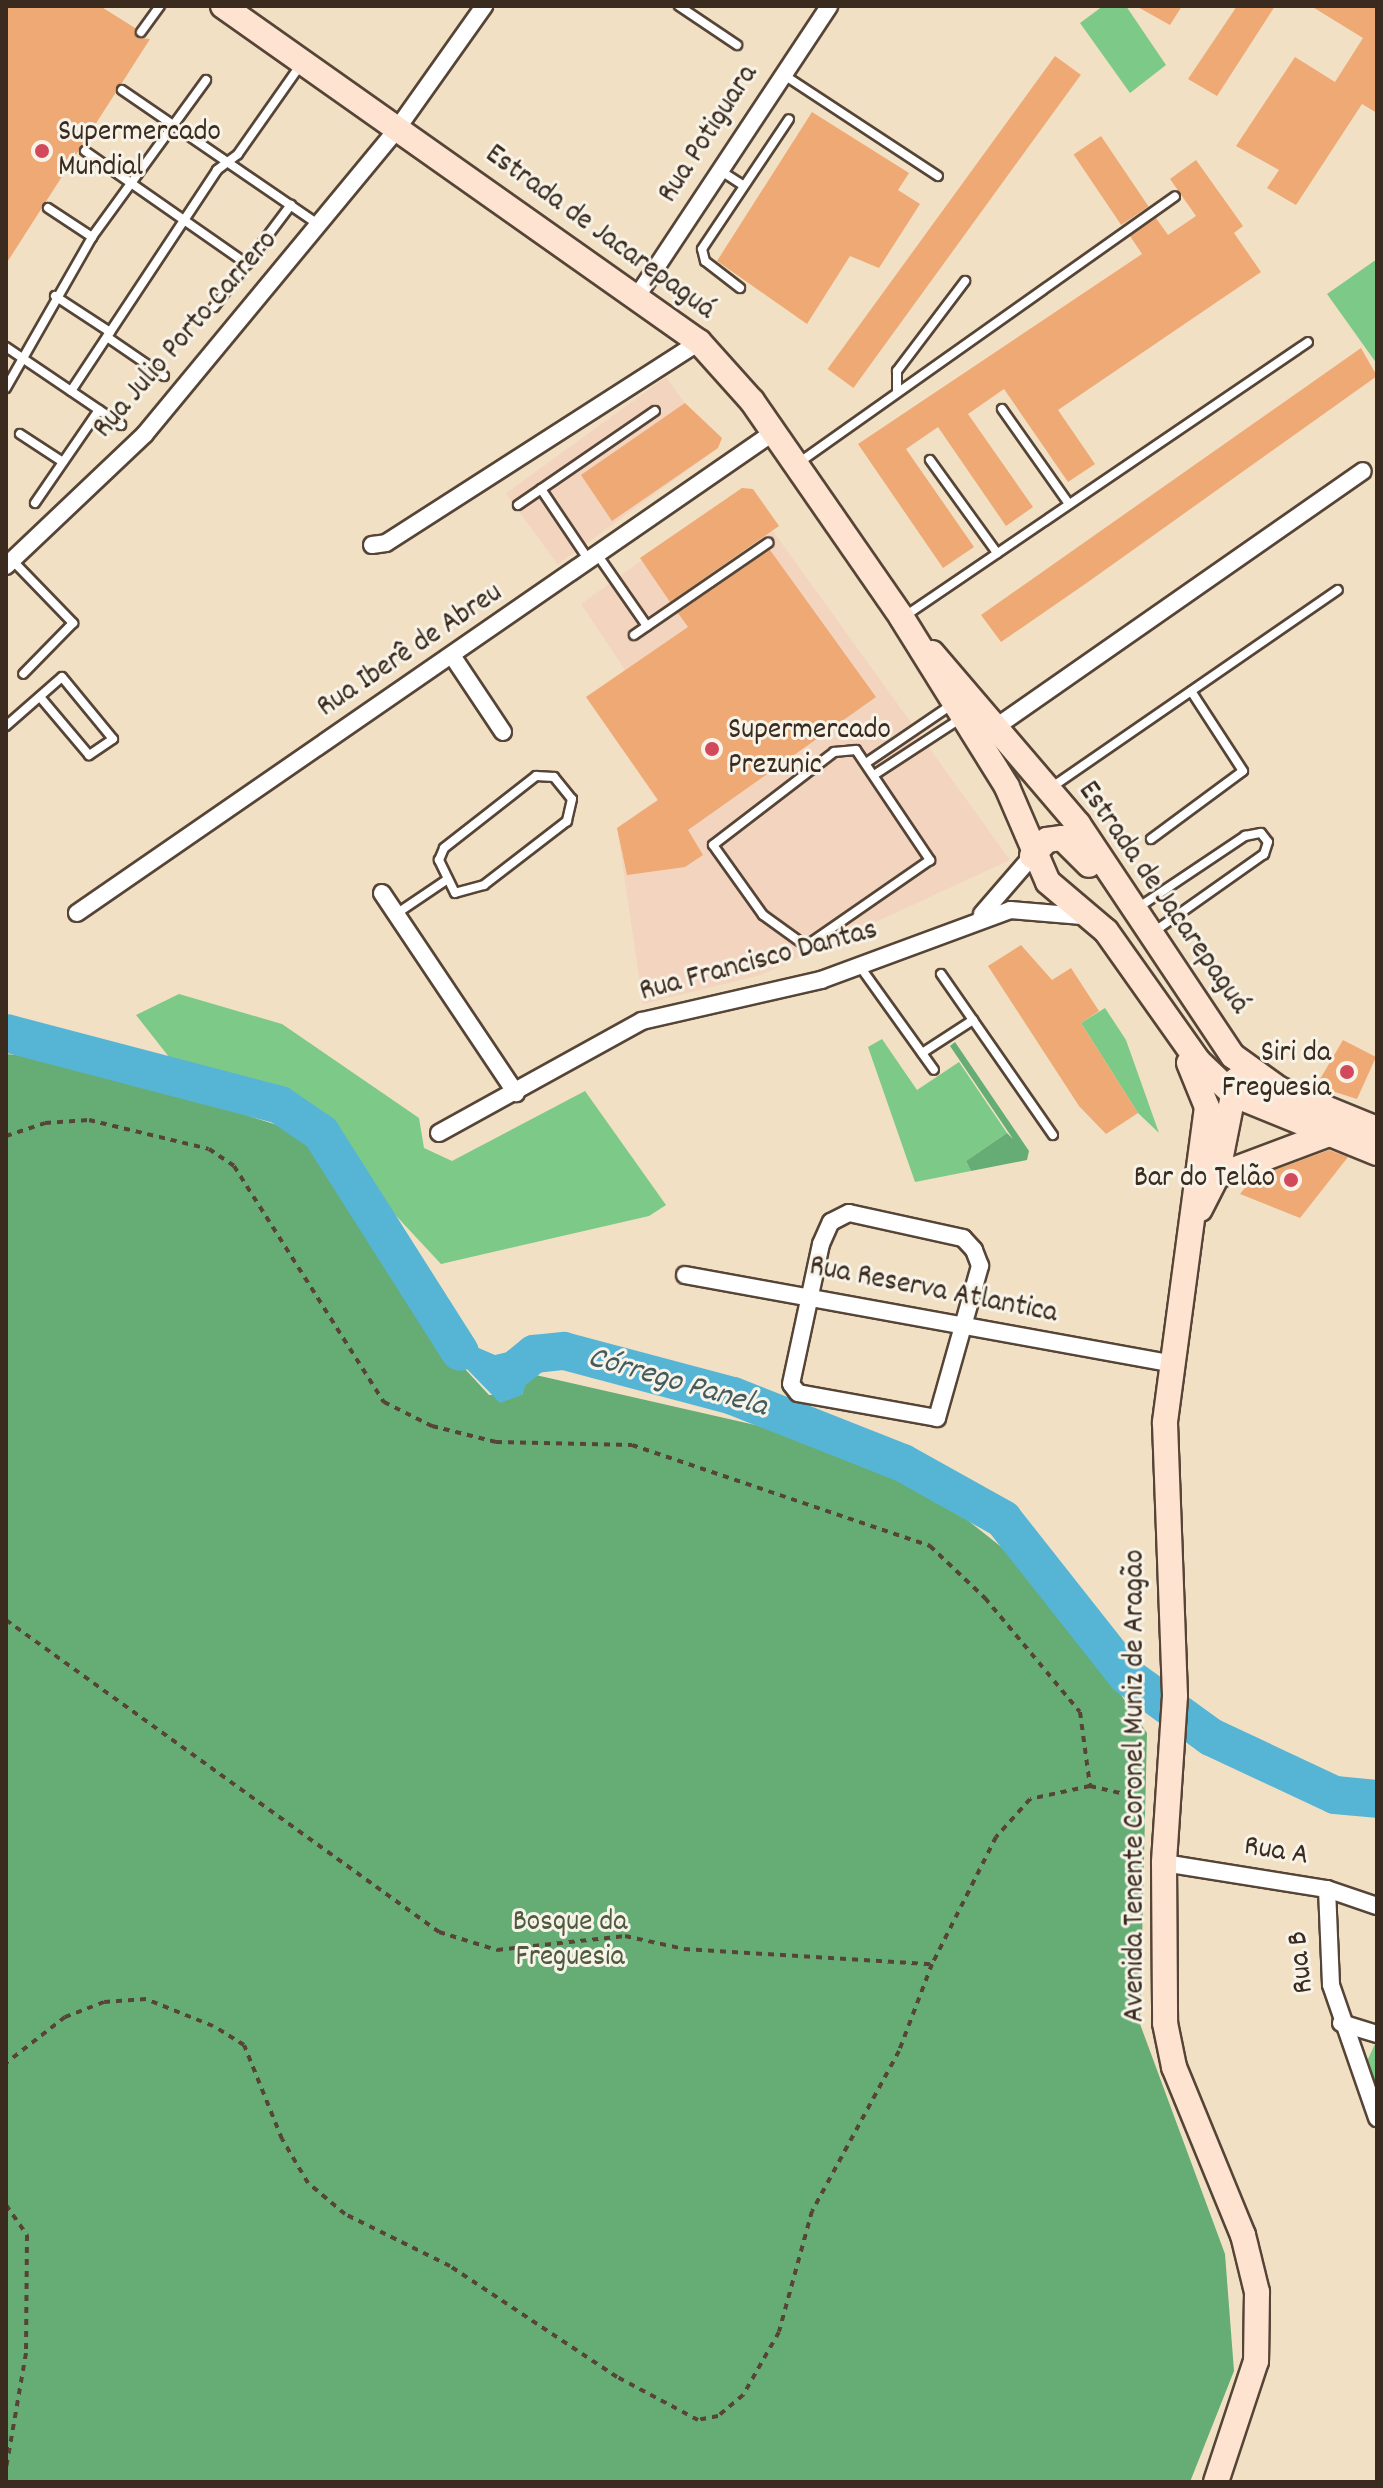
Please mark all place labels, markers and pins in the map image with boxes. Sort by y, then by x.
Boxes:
place label: Supermercado Mundial [58,116,221,186]
marker: Supermercado Mundial [33,142,51,160]
place label: Supermercado Prezunic [728,714,891,784]
marker: Supermercado Prezunic [703,740,721,758]
place label: Siri da Freguesia [1222,1037,1331,1108]
marker: Siri da Freguesia [1338,1063,1356,1081]
place label: Bar do Telão [1134,1162,1275,1198]
marker: Bar do Telão [1282,1171,1300,1189]

